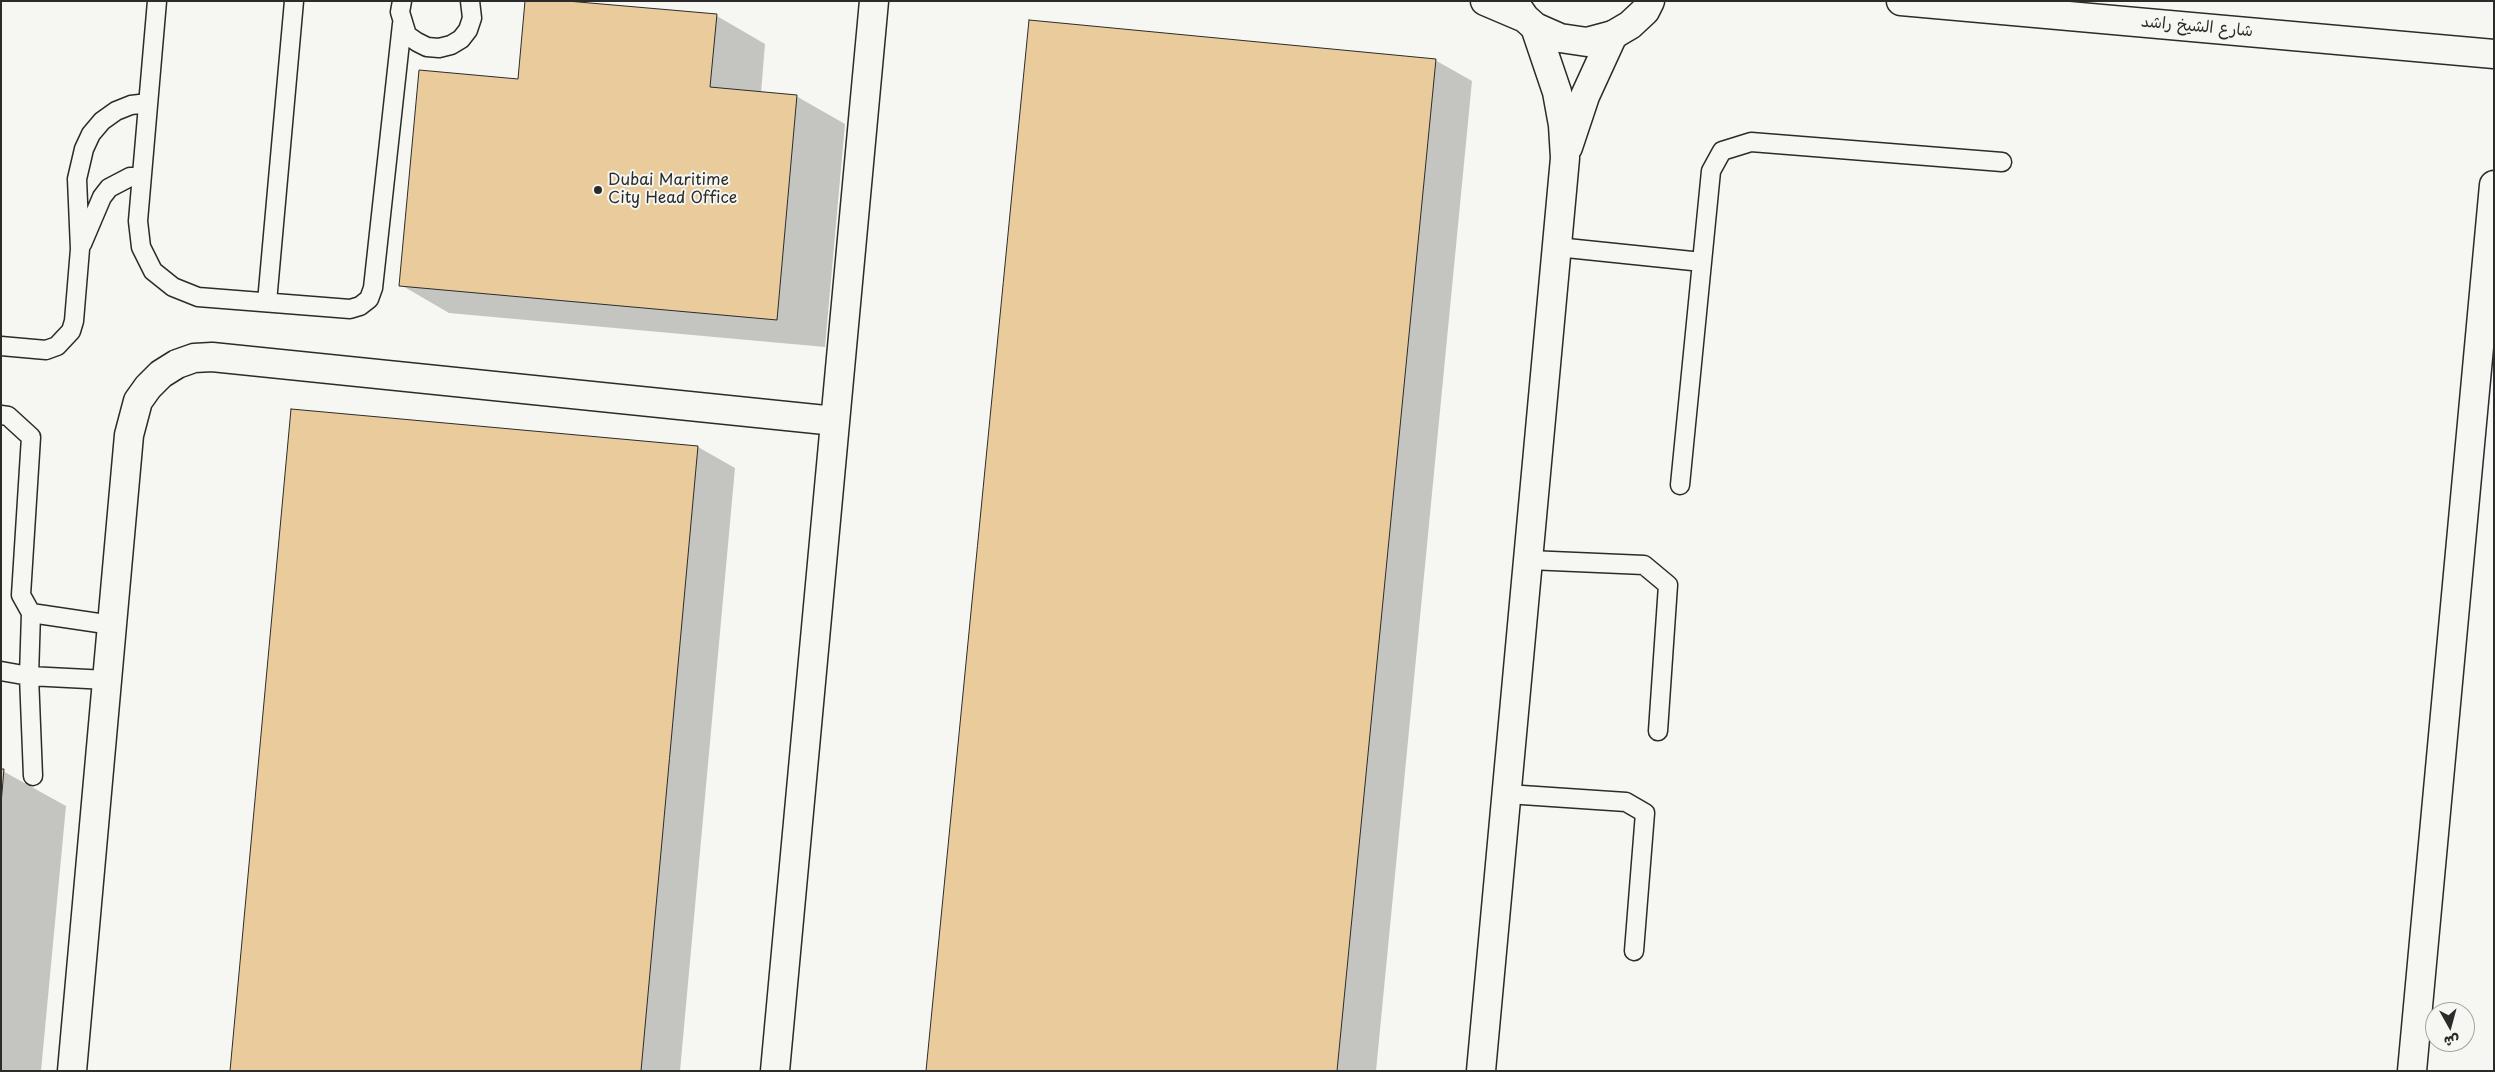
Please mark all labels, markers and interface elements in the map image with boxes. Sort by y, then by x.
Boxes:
street label: شارع الشيخ راشد [2140,13,2254,41]
place label: Dubai Maritime City Head Office [608,171,737,209]
marker: Dubai Maritime City Head Office [592,184,604,196]
north arrow [2425,1002,2475,1052]
text: ش [2443,1030,2461,1053]

